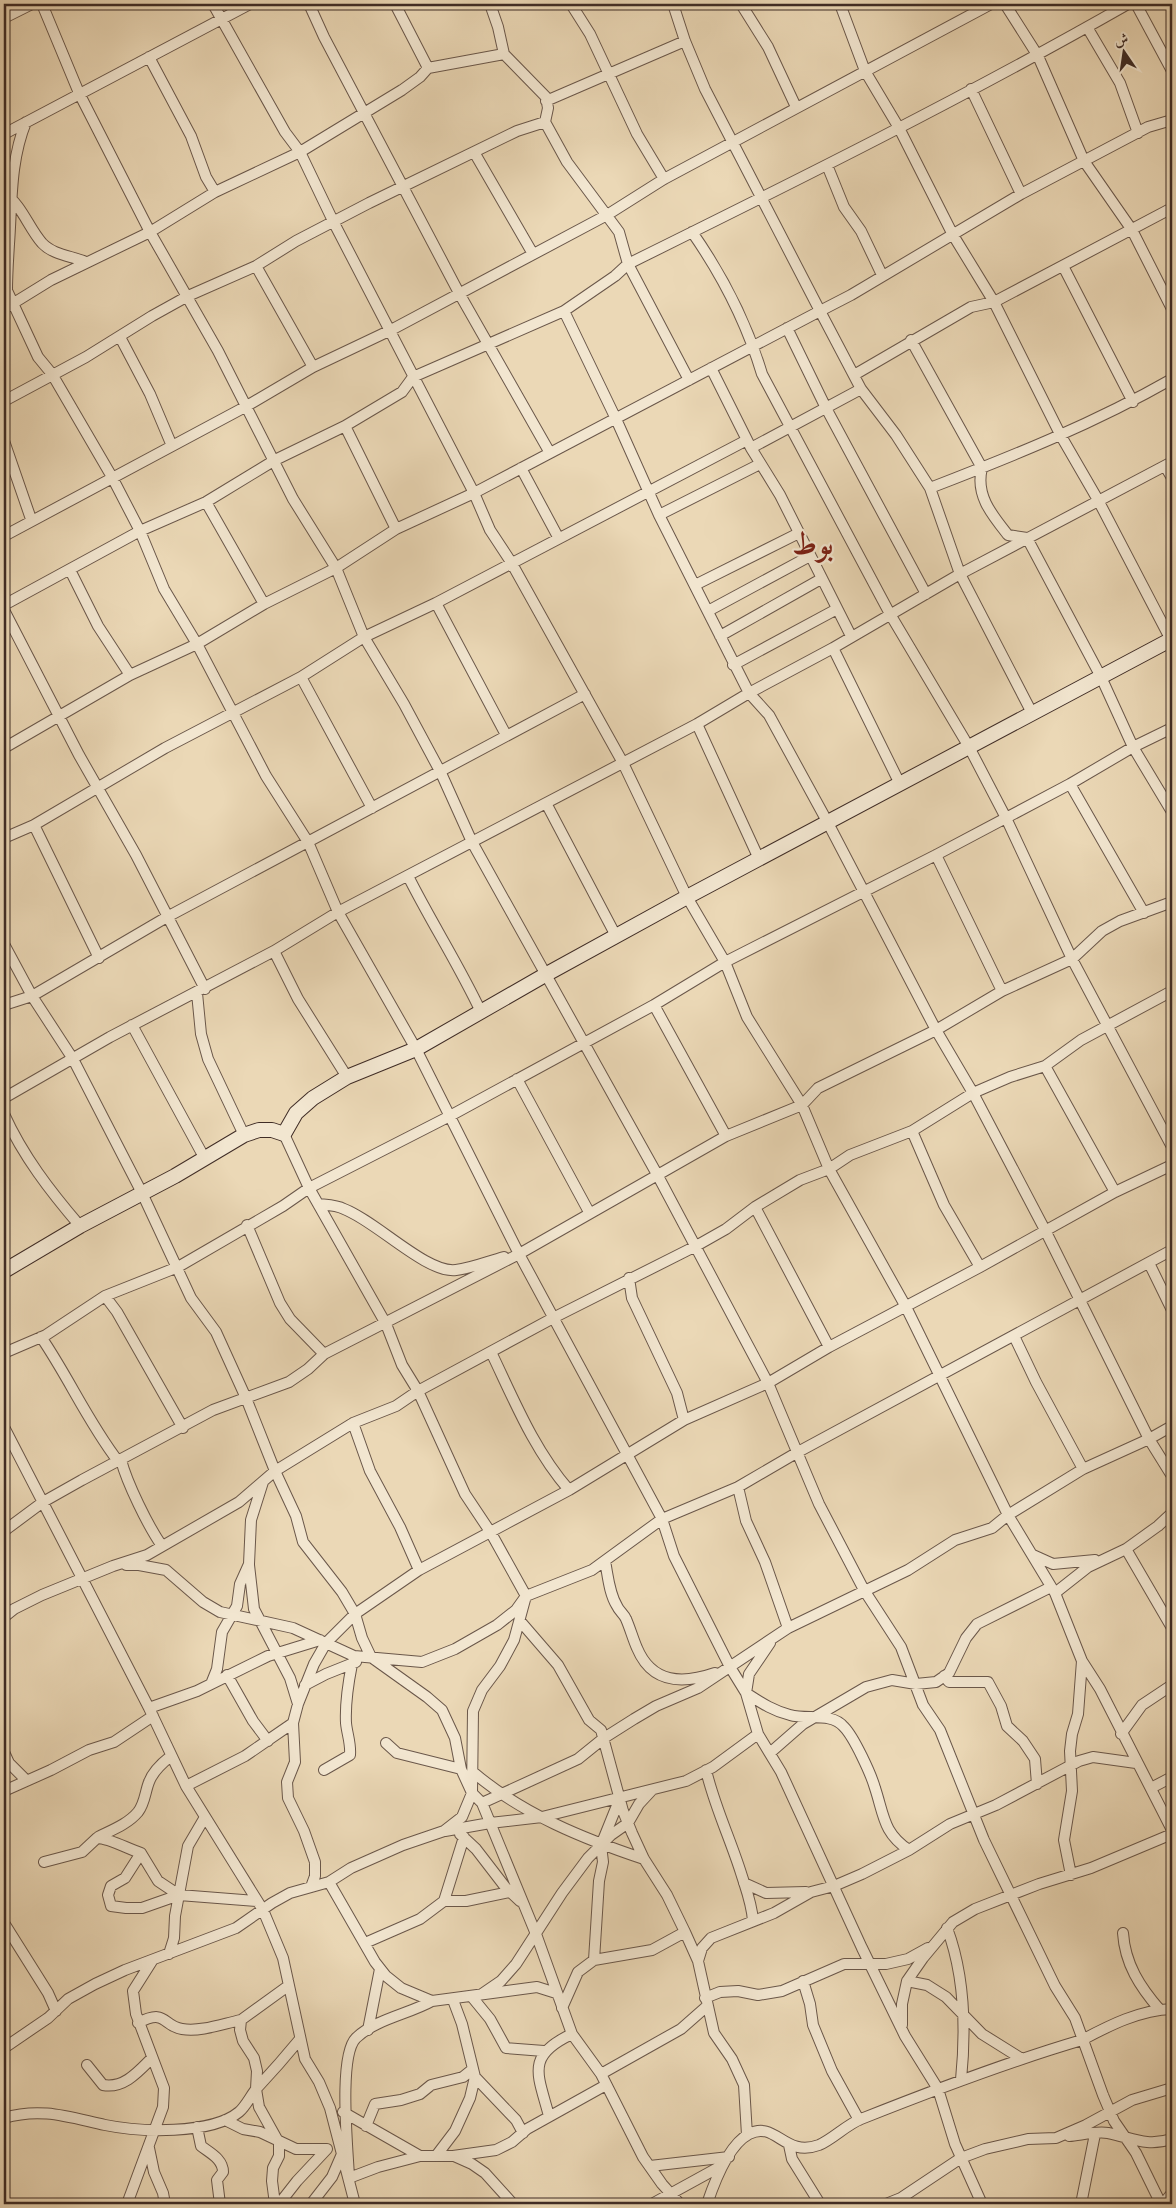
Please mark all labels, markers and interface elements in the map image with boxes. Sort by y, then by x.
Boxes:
north arrow [1098,28,1148,78]
text: ش [1113,30,1131,53]
district label: بوط [792,524,834,569]

